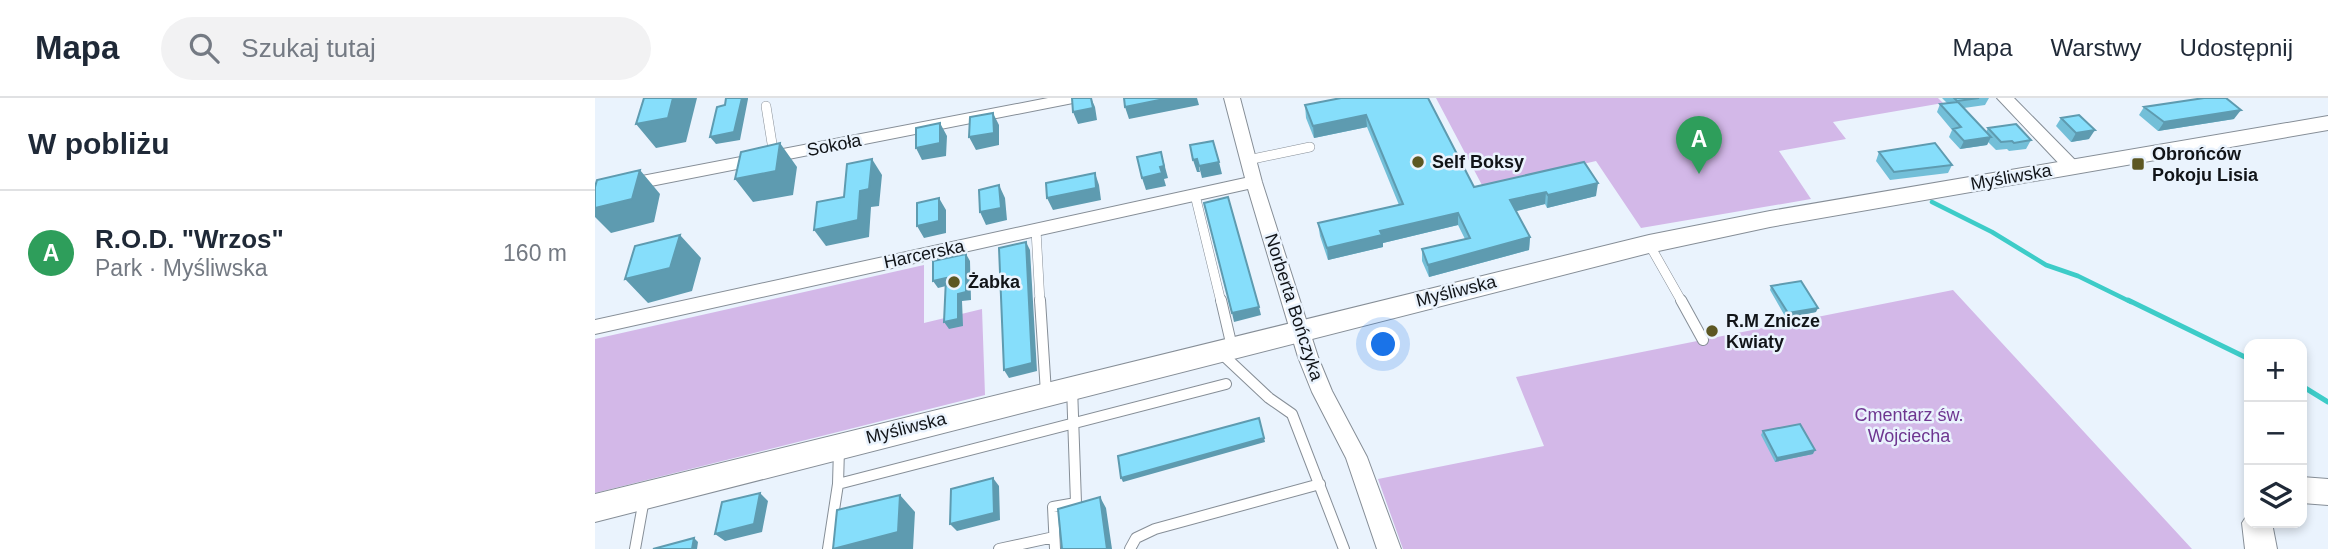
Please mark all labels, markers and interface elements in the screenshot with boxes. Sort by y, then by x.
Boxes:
search box [161,17,651,80]
text: Mapa [35,29,119,66]
icon: search [185,29,223,67]
text: Szukaj tutaj [241,33,376,63]
text: Mapa [1952,34,2012,61]
text: Warstwy [2050,34,2142,61]
text: Udostępnij [2180,34,2293,61]
pin: A [1676,116,1722,174]
text: W pobliżu [28,127,170,160]
street label: Sokoła [805,130,864,160]
place label: Obrońców Pokoju Lisia [2152,144,2259,185]
place label: Self Boksy [1432,152,1524,172]
marker: Self Boksy [1410,154,1426,170]
marker: Obrońców Pokoju Lisia [2130,156,2146,172]
street label: Myśliwska [1969,160,2054,194]
text: R.O.D. "Wrzos" [95,224,284,254]
street label: Norberta Bończyka [1261,231,1327,384]
street label: Harcerska [882,235,967,272]
text: A [43,240,59,266]
text: 160 m [503,240,567,266]
text: Park · Myśliwska [95,255,268,281]
street label: Myśliwska [1414,271,1499,311]
place label: Żabka [968,272,1021,292]
marker: Żabka [946,274,962,290]
place label: R.M Znicze Kwiaty [1726,311,1820,352]
marker: R.M Znicze Kwiaty [1704,323,1720,339]
your location [1366,327,1400,361]
map controls [2244,339,2307,528]
button: + [2244,339,2307,402]
button: − [2244,402,2307,465]
park label: Cmentarz św. Wojciecha [1854,405,1964,446]
street label: Myśliwska [864,408,949,448]
button: layers [2244,465,2307,528]

